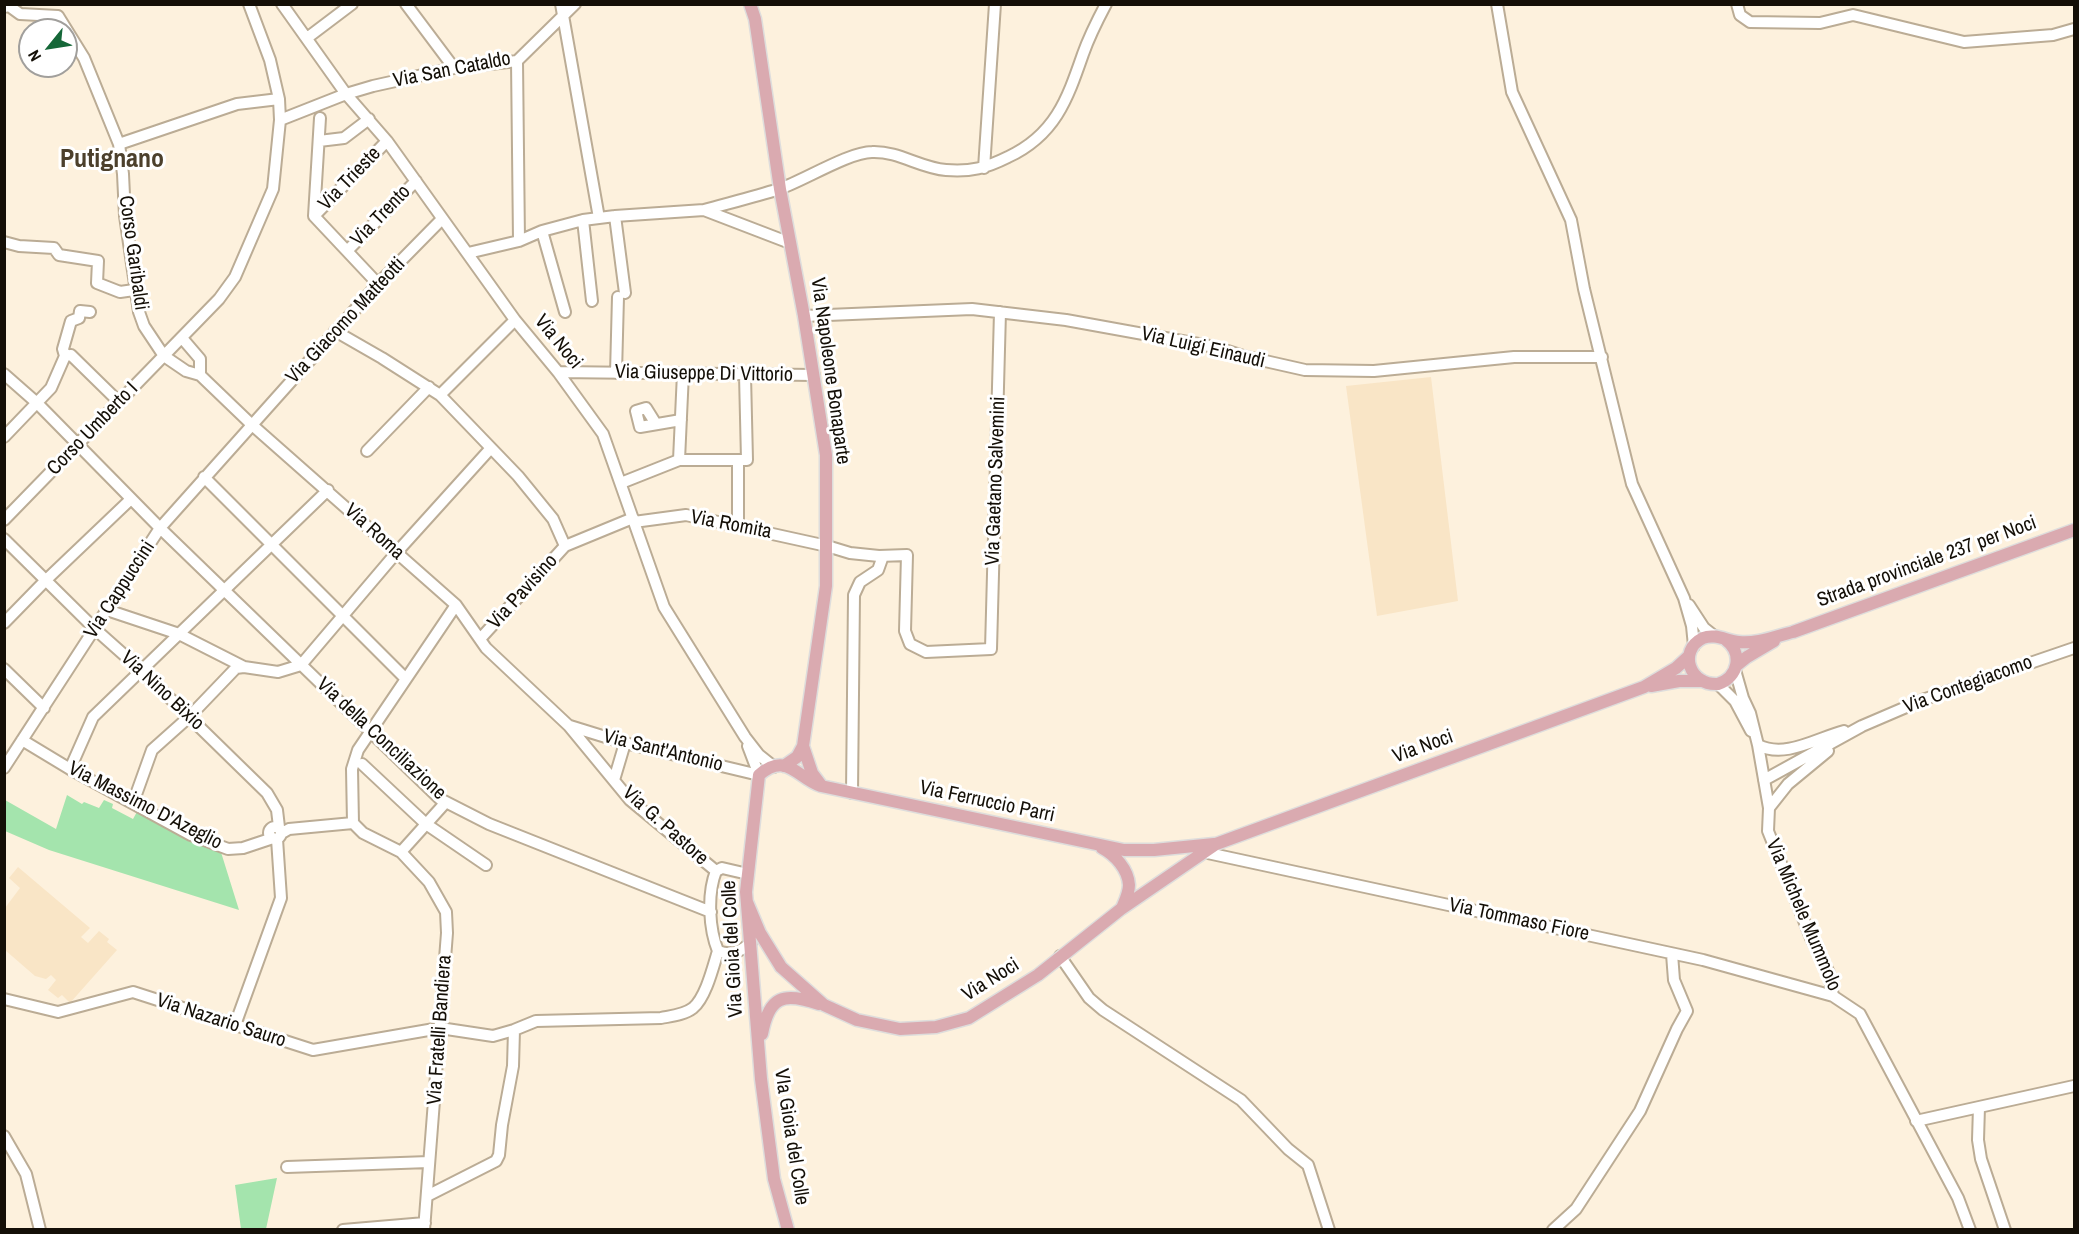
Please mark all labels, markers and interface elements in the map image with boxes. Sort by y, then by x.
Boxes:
north arrow [18,18,78,78]
text: N [22,46,46,66]
street label: Via San Cataldo [391,47,513,93]
street label: Via Trieste [314,142,386,216]
district label: Putignano [60,144,164,176]
street label: Via Trento [346,180,416,252]
street label: Corso Garibaldi [113,194,153,312]
street label: Via Giacomo Matteotti [281,253,411,389]
street label: Via Napoleone Bonaparte [805,276,855,466]
street label: Via Noci [529,310,587,374]
street label: Via Luigi Einaudi [1139,322,1267,374]
street label: Via Giuseppe Di Vittorio [615,360,793,388]
street label: Corso Umberto I [43,377,143,481]
street label: Via Gaetano Salvemini [981,396,1011,566]
street label: Via Roma [339,499,409,565]
street label: Via Romita [689,505,773,545]
street label: Strada provinciale 237 per Noci [1814,511,2040,613]
street label: Via Cappuccini [79,537,161,643]
street label: Via Pavisino [483,550,563,634]
street label: Via Nino Bixio [115,646,209,736]
street label: Via Contegiacomo [1900,651,2036,719]
street label: Via della Conciliazione [311,673,451,805]
street label: Via Sant'Antonio [601,725,725,777]
street label: Via Noci [1389,725,1457,769]
street label: Via Massimo D'Azeglio [64,757,226,855]
street label: Via Ferruccio Parri [917,776,1057,828]
street label: Via G. Pastore [617,781,713,871]
street label: Via Michele Mummolo [1760,835,1846,995]
street label: Via Gioia del Colle [717,880,749,1018]
street label: Via Tommaso Fiore [1447,893,1591,947]
street label: Via Noci [958,953,1024,1007]
street label: Via Fratelli Bandiera [423,954,457,1106]
street label: Via Nazario Sauro [153,989,289,1053]
street label: VIa Gioia del Colle [768,1067,814,1207]

